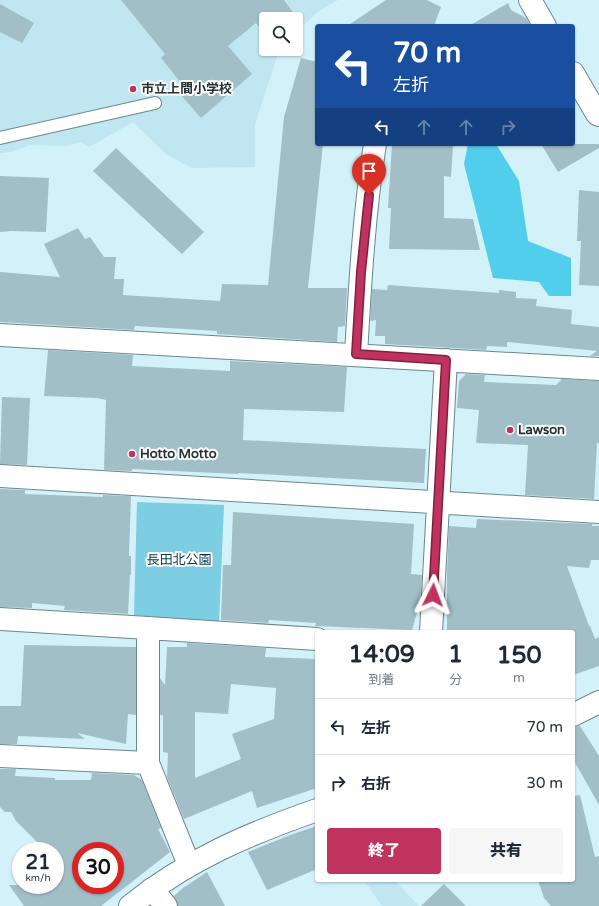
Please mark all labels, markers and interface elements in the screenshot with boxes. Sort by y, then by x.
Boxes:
map controls [259,12,303,56]
button: search [259,12,303,56]
text: 70 m [393,36,461,70]
icon: left [327,40,379,92]
text: 左折 [393,74,429,96]
place label: 市立上間小学校 [141,81,232,97]
marker: 市立上間小学校 [128,84,138,94]
icon: left [371,116,393,138]
icon: ahead [413,116,435,138]
icon: ahead [455,116,477,138]
icon: right [497,116,519,138]
pin [352,154,386,195]
icon: arrive [358,160,380,182]
place label: Lawson [518,422,565,438]
marker: Lawson [505,425,515,435]
place label: Hotto Motto [140,446,217,462]
marker: Hotto Motto [127,449,137,459]
park label: 長田北公園 [146,552,212,568]
position arrow [412,574,454,616]
text: 14:09 [348,640,415,669]
text: 1 [448,640,463,669]
text: 150 [496,641,542,670]
text: m [513,670,525,686]
text: 到着 [369,672,395,688]
text: 分 [449,672,462,688]
icon: left [327,716,349,738]
text: 70 m [526,718,563,736]
text: 左折 [361,719,391,737]
icon: right [327,772,349,794]
text: 30 m [526,774,563,792]
text: 右折 [361,775,391,793]
button: 終了 [327,828,441,874]
button: 共有 [449,828,563,874]
speed limit sign: 30 [72,842,124,894]
text: 21 [25,851,51,875]
text: km/h [25,872,51,884]

